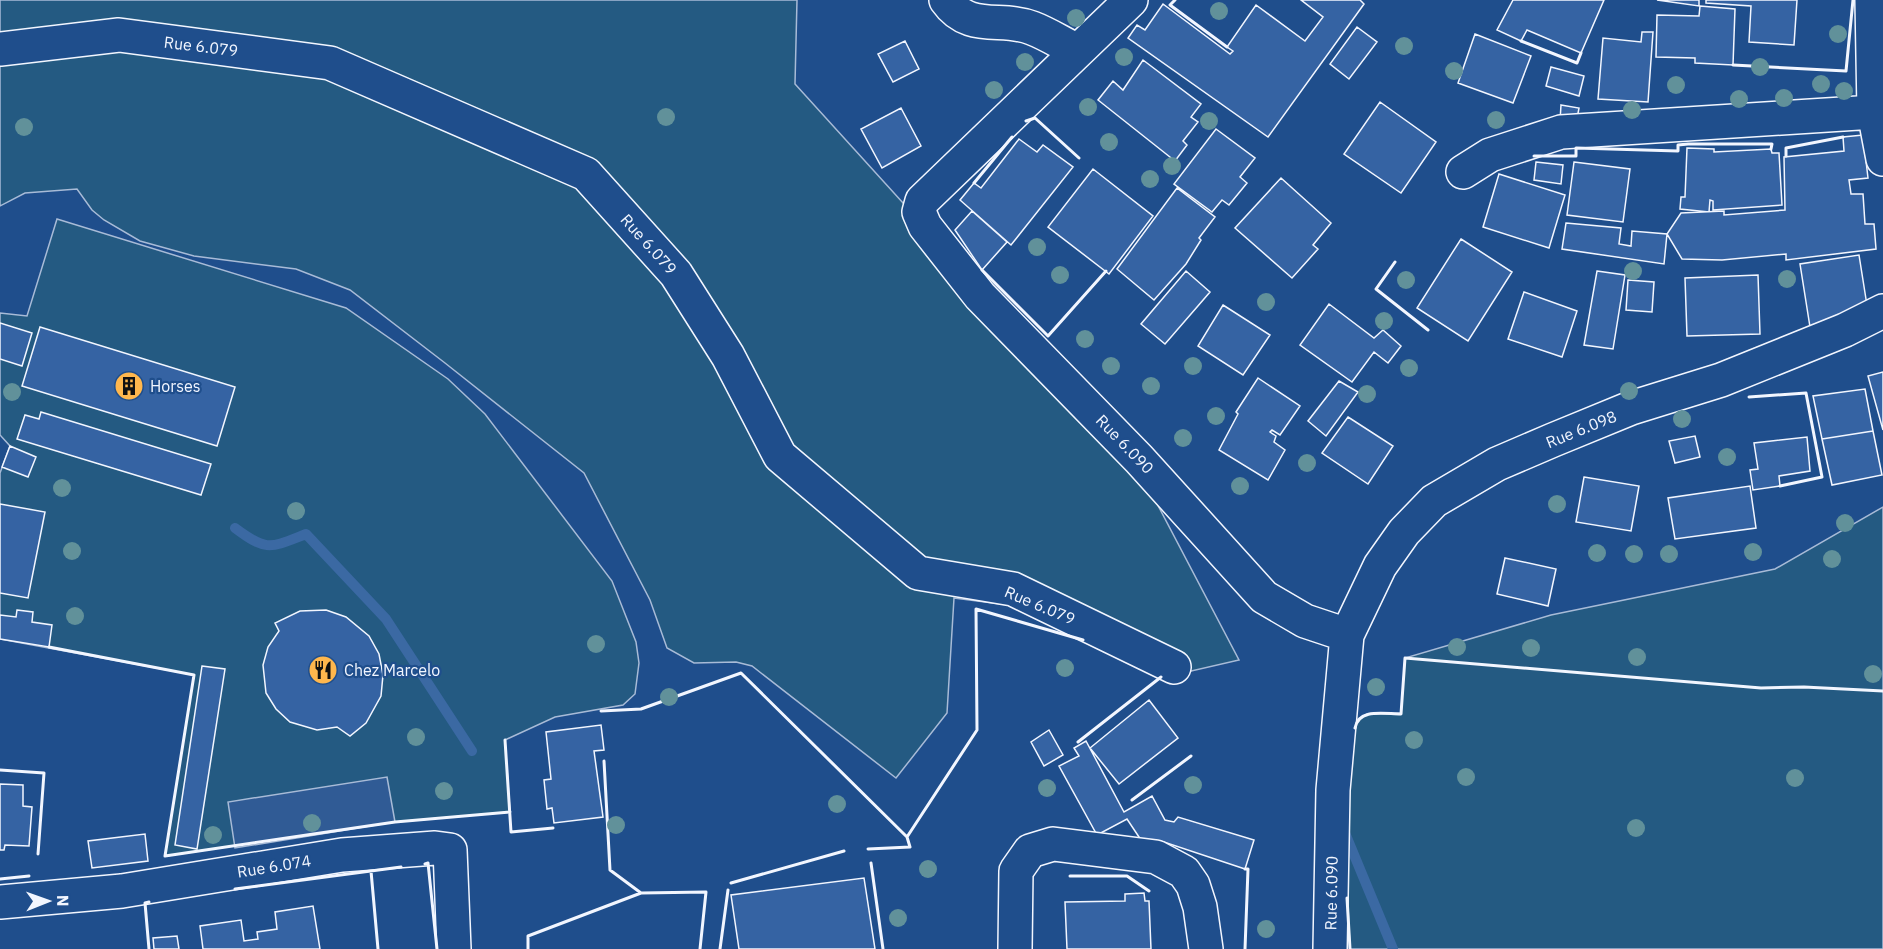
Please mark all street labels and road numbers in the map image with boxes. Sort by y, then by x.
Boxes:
street label: Rue 6.079 [163,32,239,60]
street label: Rue 6.079 [617,210,681,278]
street label: Rue 6.098 [1543,406,1619,452]
street label: Rue 6.090 [1092,410,1158,478]
street label: Rue 6.079 [1002,581,1078,629]
street label: Rue 6.074 [236,850,312,882]
street label: Rue 6.090 [1320,856,1342,930]

